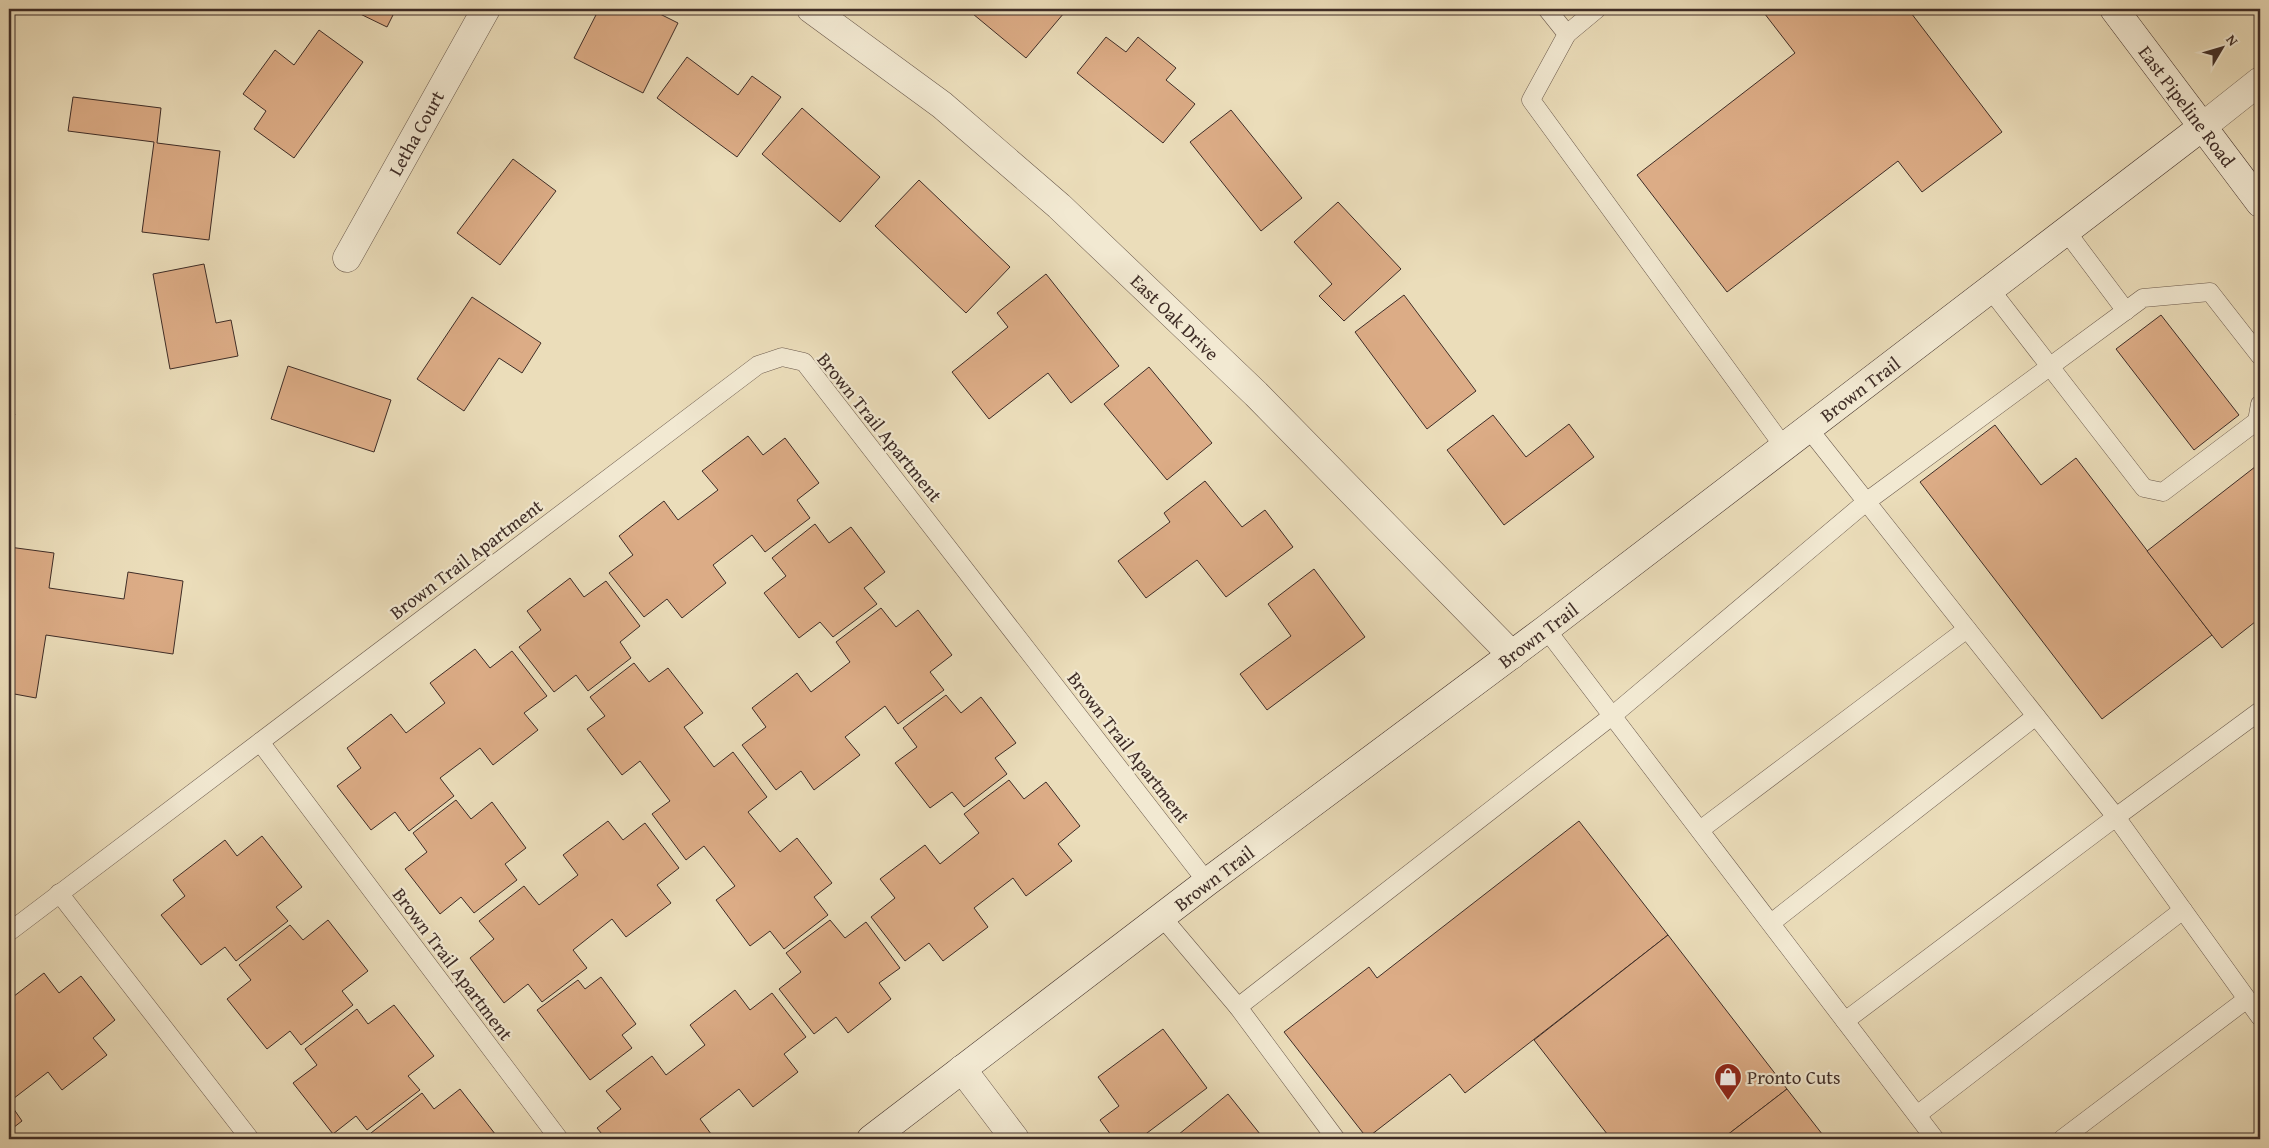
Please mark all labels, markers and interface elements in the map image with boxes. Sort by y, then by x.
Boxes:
north arrow [2196,22,2246,72]
text: N [2221,30,2243,50]
street label: East Pipeline Road [2132,39,2243,173]
street label: Letha Court [381,85,451,181]
street label: East Oak Drive [1124,267,1226,367]
street label: Brown Trail Apartment [811,346,949,508]
street label: Brown Trail [1814,350,1906,428]
street label: Brown Trail Apartment [384,492,549,626]
street label: Brown Trail [1492,596,1584,674]
street label: Brown Trail Apartment [1061,665,1197,829]
street label: Brown Trail [1168,839,1260,917]
street label: Brown Trail Apartment [386,882,520,1047]
shop icon: Pronto Cuts [1713,1062,1743,1101]
place label: Pronto Cuts [1747,1063,1841,1091]

